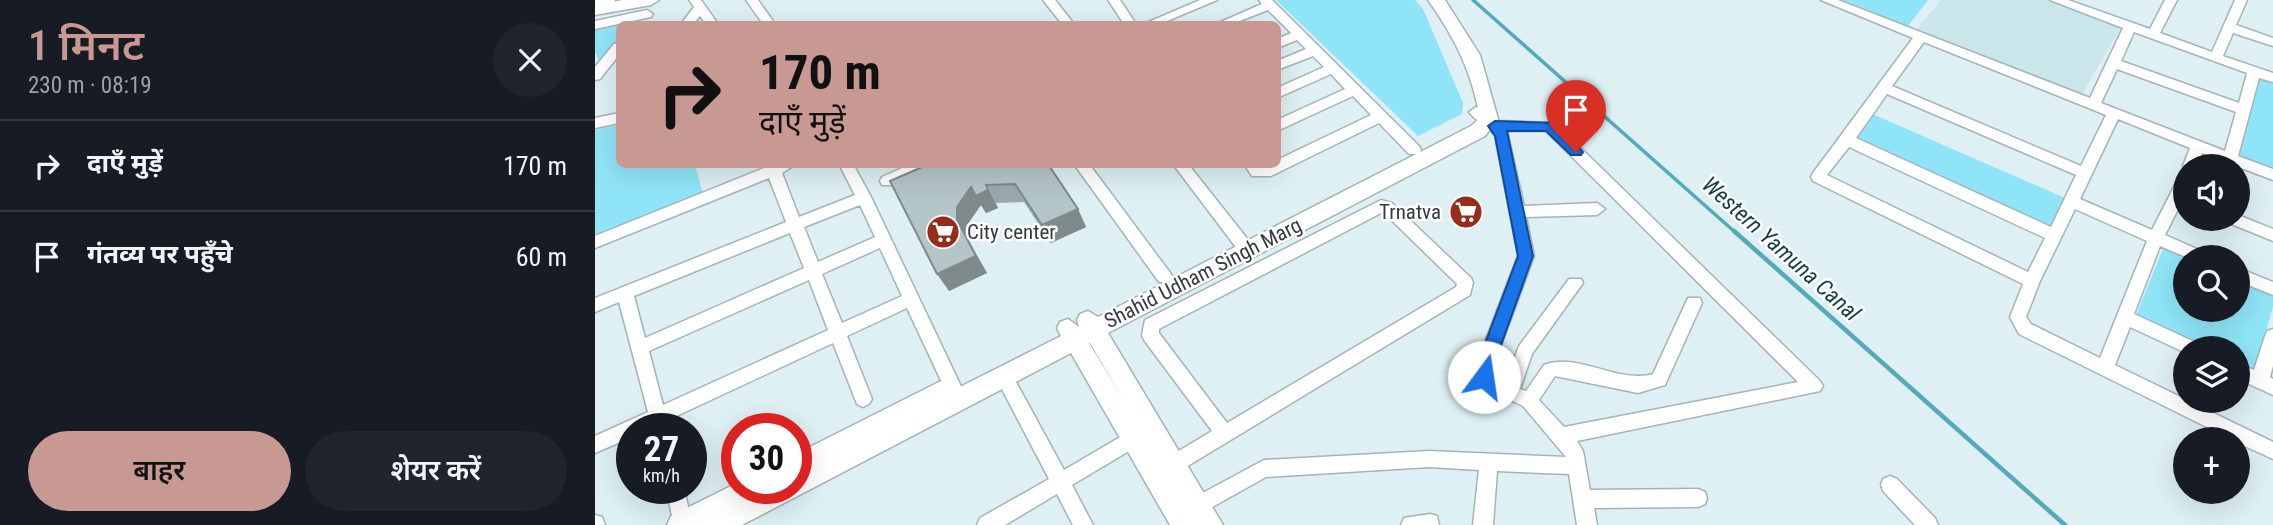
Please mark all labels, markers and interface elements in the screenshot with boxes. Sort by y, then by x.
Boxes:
text: 1 मिनट [28,21,144,70]
button: close [493,23,567,97]
text: 170 m [759,44,881,101]
icon: right [644,49,735,140]
text: 230 m · 08:19 [28,72,152,99]
pin [1546,80,1606,152]
icon: arrive [1557,91,1595,129]
text: दाएँ मुड़ें [759,103,846,141]
icon: right [28,147,66,185]
text: दाएँ मुड़ें [87,148,163,178]
text: 170 m [503,151,567,181]
map controls [2173,154,2250,504]
button: sound [2173,154,2250,231]
water label: Western Yamuna Canal [1697,171,1866,328]
supermarket icon: Trnatva [1447,193,1485,231]
place label: Trnatva [1379,200,1441,224]
supermarket icon: City center [924,213,962,251]
street label: Shahid Udham Singh Marg [1100,213,1306,333]
place label: City center [967,220,1056,244]
icon: arrive [28,238,66,276]
text: गंतव्य पर पहुँचे [87,239,233,269]
text: 60 m [516,242,567,272]
button: search [2173,245,2250,322]
button: layers [2173,336,2250,413]
position arrow [1447,340,1521,414]
speed limit sign: 30 [721,413,812,504]
button: + [2173,427,2250,504]
text: 27 [644,429,679,470]
button: बाहर [28,431,291,511]
button: शेयर करें [305,431,567,511]
text: km/h [643,465,680,486]

